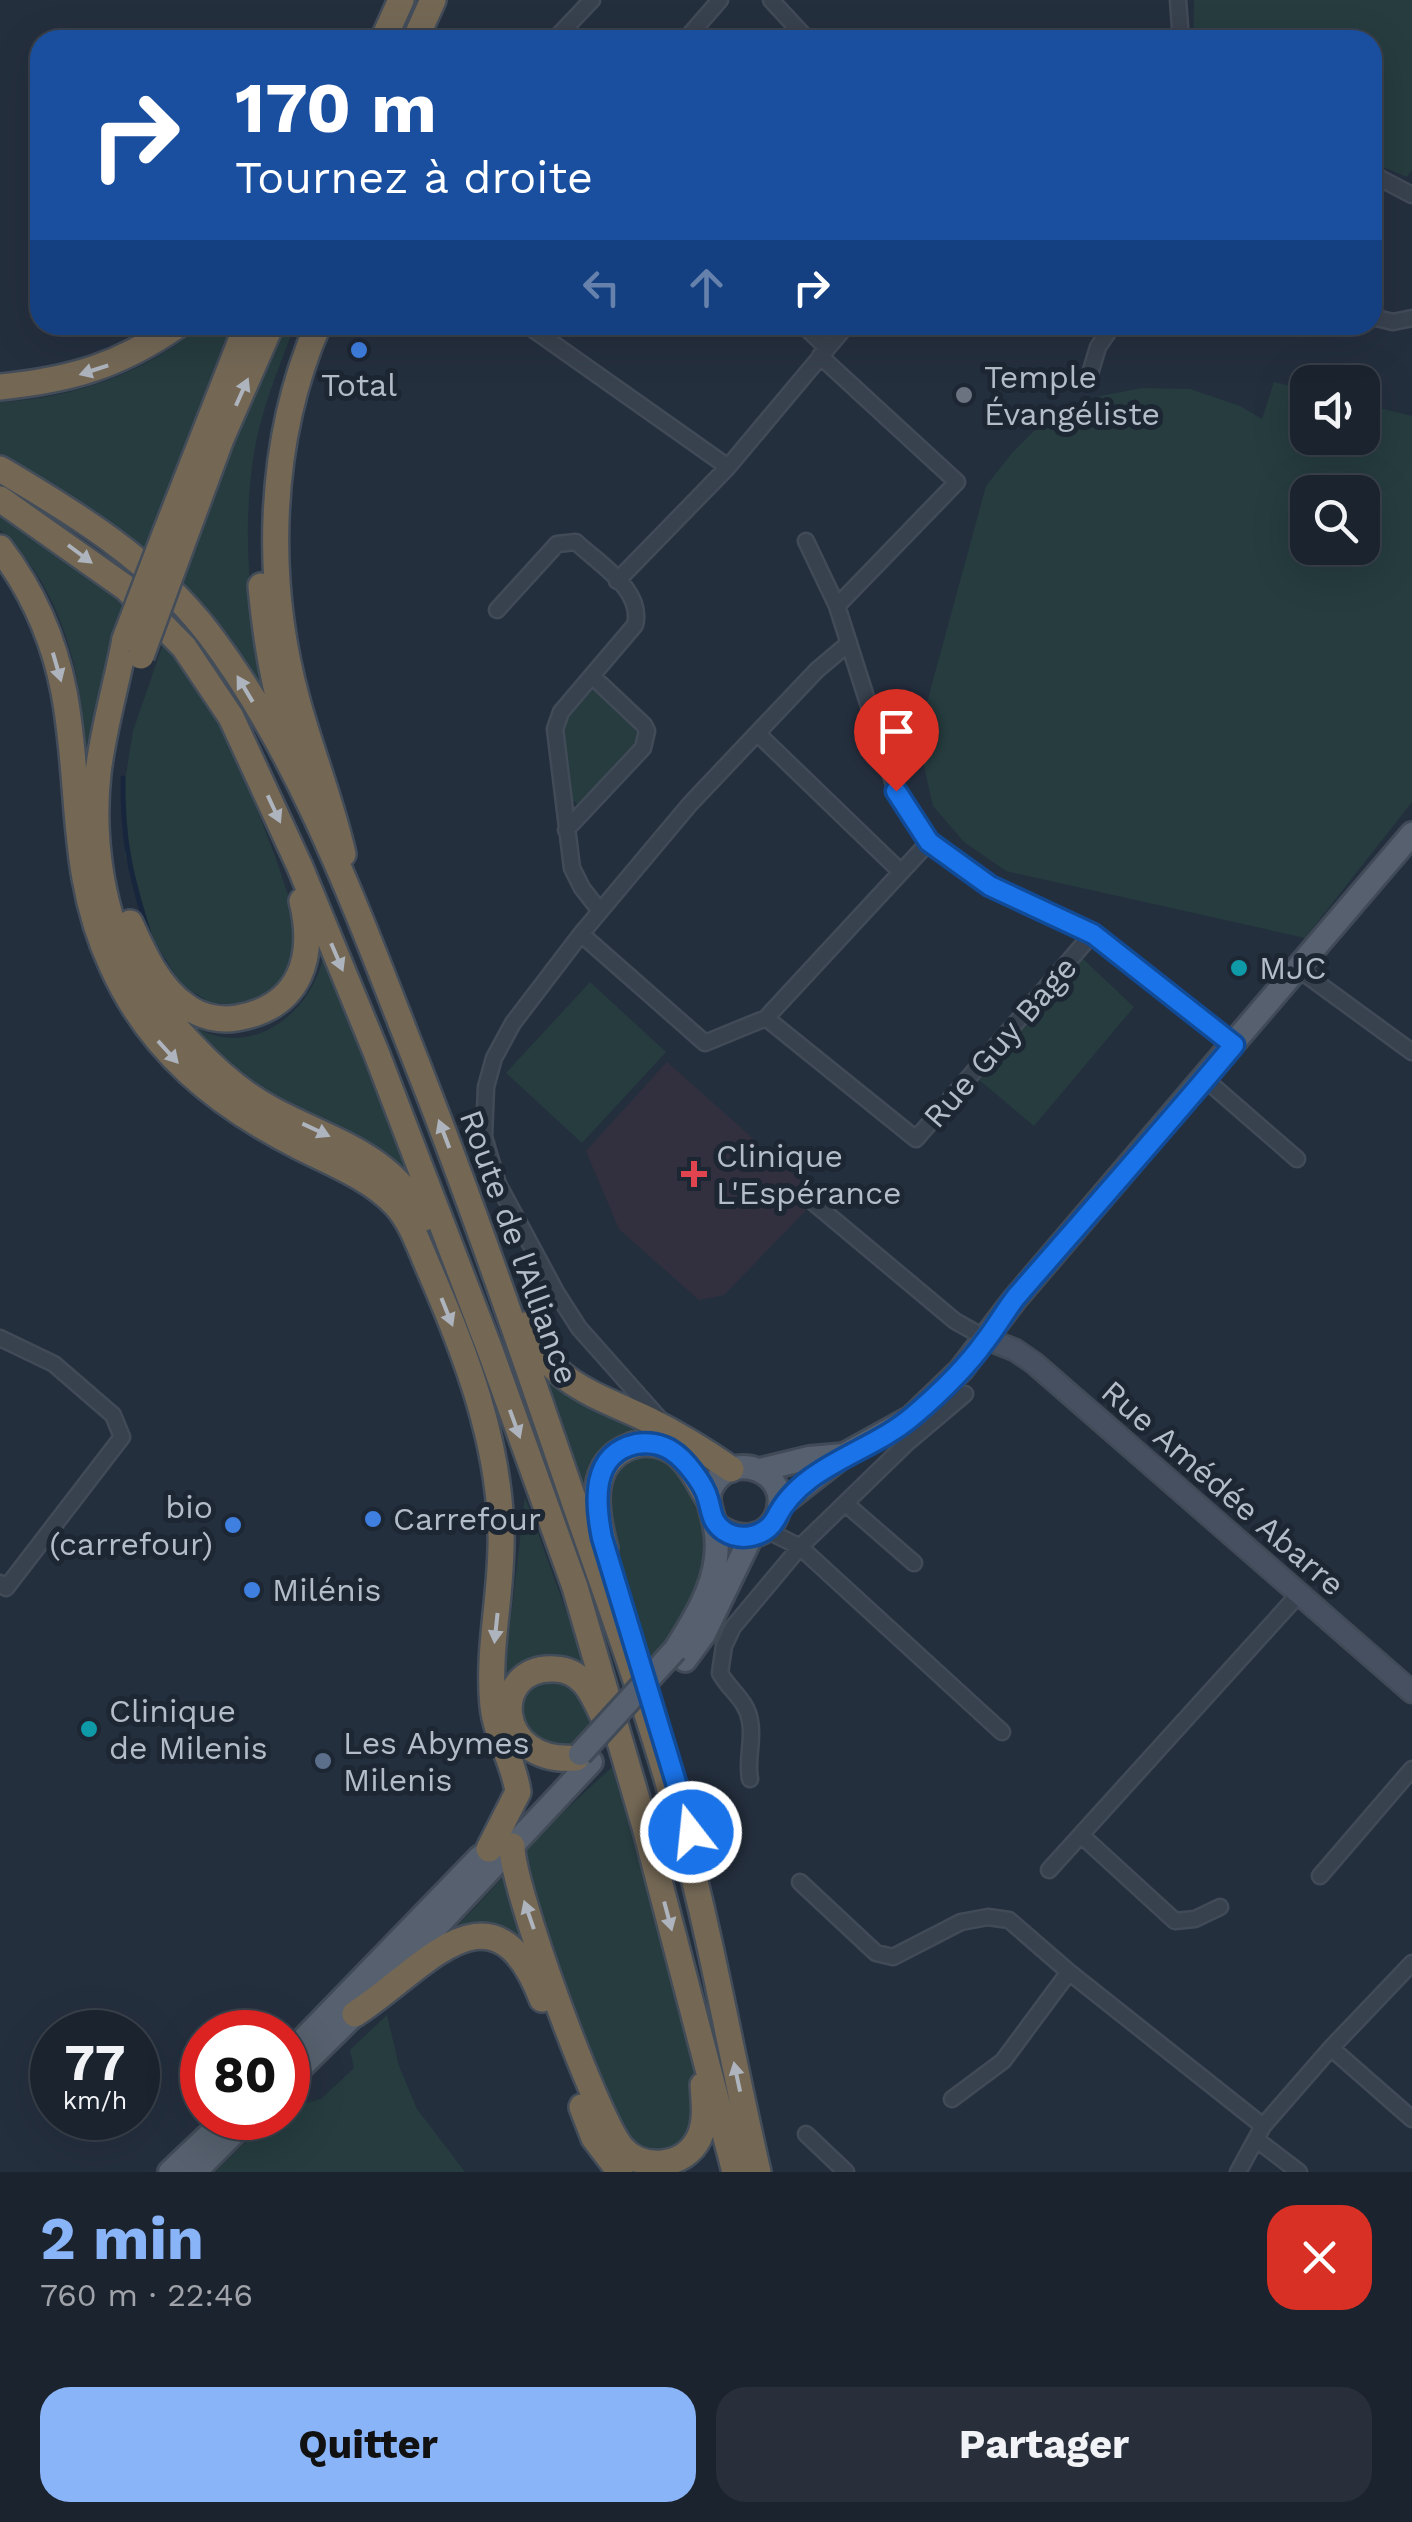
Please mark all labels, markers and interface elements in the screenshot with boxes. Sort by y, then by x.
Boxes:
text: 170 m [235,67,437,149]
icon: right [70,70,200,200]
text: Tournez à droite [235,151,593,204]
icon: left [574,260,629,315]
icon: ahead [679,260,734,315]
icon: right [784,260,839,315]
marker: Total [348,339,370,361]
place label: Temple Évangéliste [984,358,1160,433]
one-way arrow [78,363,108,378]
map controls [1290,365,1380,565]
button: sound [1290,365,1380,455]
place label: Total [321,366,397,404]
one-way arrow [234,377,250,407]
marker: Temple Évangéliste [953,384,975,406]
button: search [1290,475,1380,565]
one-way arrow [67,544,93,564]
one-way arrow [49,652,65,683]
one-way arrow [237,675,255,703]
pin [854,689,939,792]
icon: arrive [869,704,924,759]
one-way arrow [265,794,282,823]
one-way arrow [329,942,345,972]
street label: Rue Guy Bage [915,949,1085,1135]
place label: MJC [1259,949,1326,987]
marker: MJC [1228,957,1250,979]
one-way arrow [156,1040,179,1064]
street label: Route de l'Alliance [452,1105,586,1389]
one-way arrow [436,1118,451,1148]
one-way arrow [302,1122,331,1139]
place label: Clinique L'Espérance [716,1137,902,1212]
marker: Clinique L'Espérance [681,1161,707,1187]
one-way arrow [439,1297,455,1327]
street label: Rue Amédée Abarre [1094,1372,1352,1604]
one-way arrow [509,1409,524,1439]
place label: bio (carrefour) [49,1488,213,1563]
place label: Carrefour [393,1500,541,1538]
marker: Carrefour [362,1508,384,1530]
marker: bio (carrefour) [222,1514,244,1536]
place label: Milénis [272,1571,381,1609]
marker: Milénis [241,1579,263,1601]
one-way arrow [488,1613,504,1645]
place label: Clinique de Milenis [109,1692,268,1767]
marker: Clinique de Milenis [78,1718,100,1740]
place label: Les Abymes Milenis [343,1724,530,1799]
marker: Les Abymes Milenis [312,1750,334,1772]
position arrow [639,1780,743,1884]
one-way arrow [520,1900,535,1930]
one-way arrow [661,1900,677,1931]
speed limit sign: 80 [180,2010,310,2140]
text: 77 [65,2033,125,2092]
one-way arrow [728,2061,744,2092]
text: km/h [63,2086,127,2115]
text: 2 min [40,2203,204,2274]
button: close [1267,2205,1372,2310]
text: 760 m · 22:46 [40,2276,253,2314]
button: Quitter [40,2387,696,2502]
button: Partager [716,2387,1372,2502]

